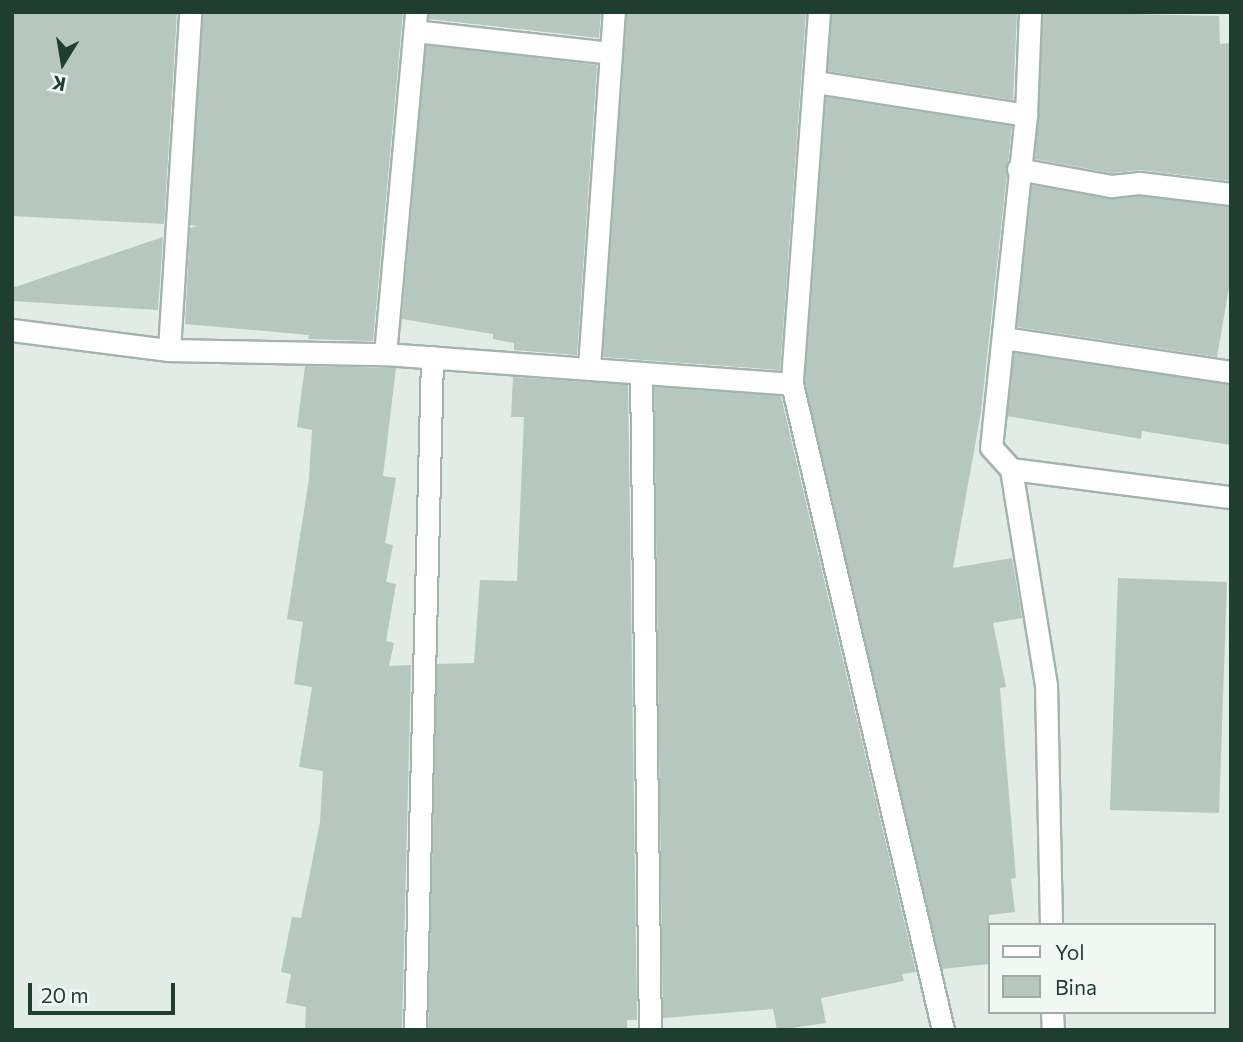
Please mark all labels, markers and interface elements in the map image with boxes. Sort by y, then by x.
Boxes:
north arrow [28,28,98,98]
text: K [50,72,68,97]
legend [988,923,1215,1014]
text: Yol [1055,939,1085,964]
scale bar [32,968,178,1012]
text: Bina [1055,974,1097,999]
text: 20 m [41,982,89,1007]

